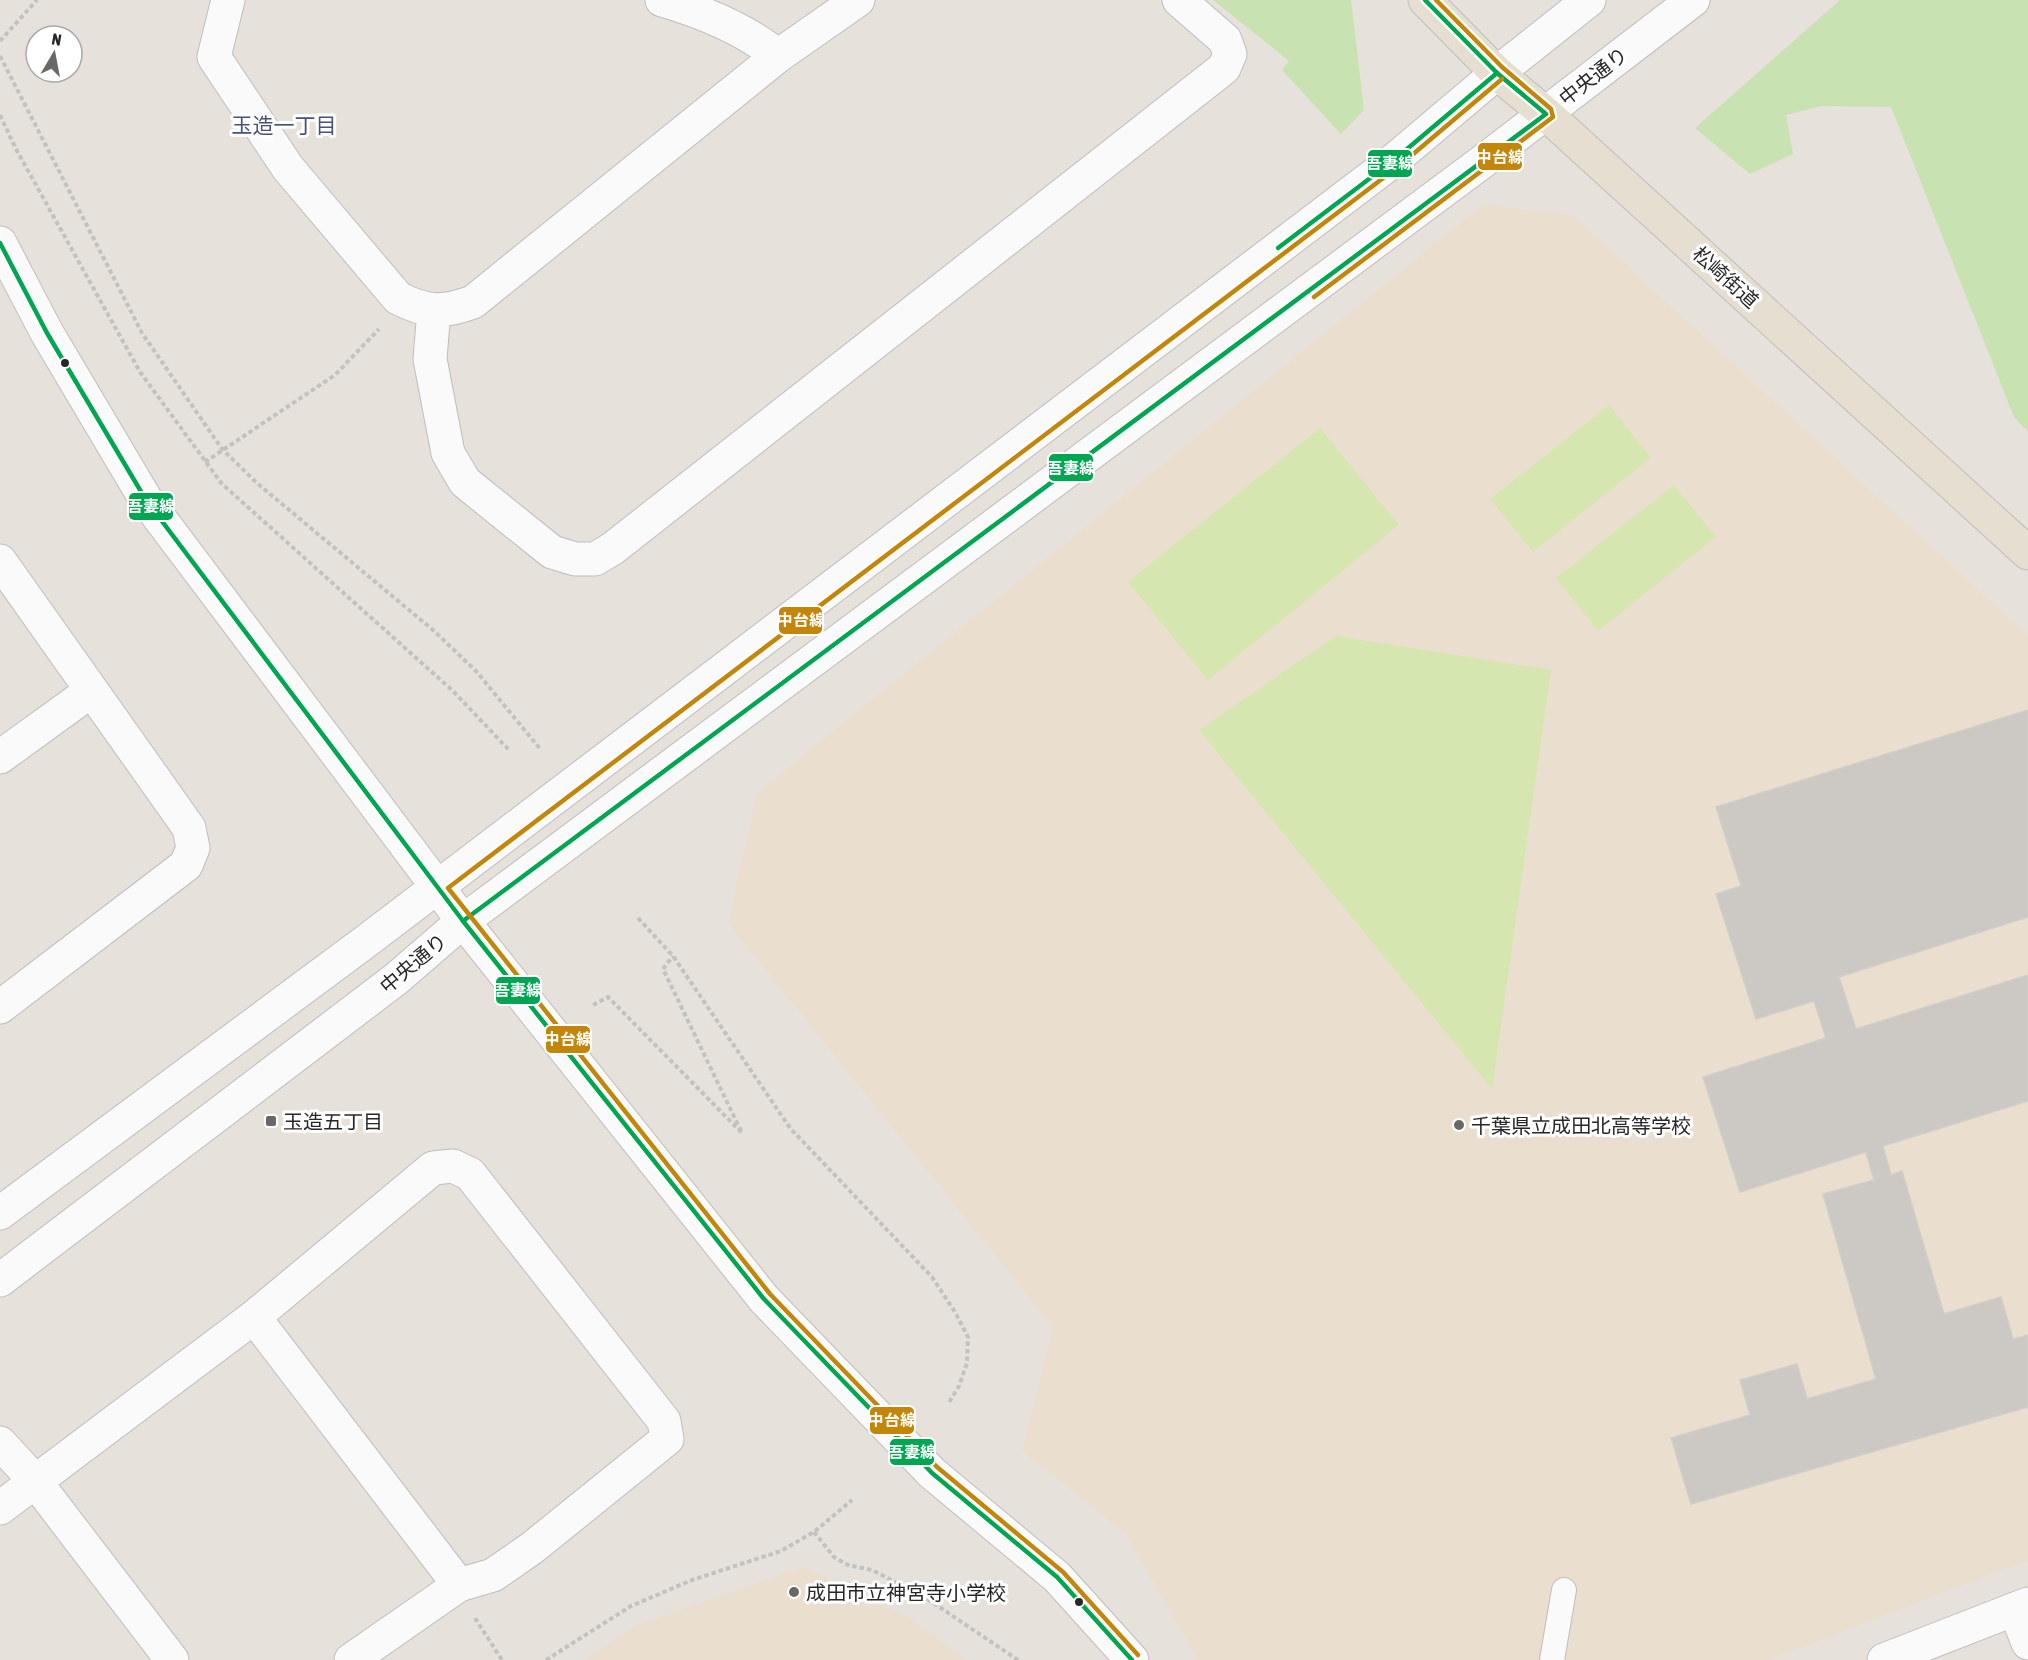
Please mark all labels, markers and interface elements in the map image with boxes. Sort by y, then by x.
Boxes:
north arrow [24,24,84,84]
text: N [50,30,63,49]
street label: 中央通り [1554,42,1632,110]
district label: 玉造一丁目 [232,113,337,137]
line badge: 中台線 [1477,142,1523,171]
text: 中台線 [1476,148,1524,166]
line badge: 吾妻線 [1367,149,1413,178]
text: 吾妻線 [1366,154,1414,172]
street label: 松崎街道 [1689,242,1763,312]
unlabelled marker [59,357,71,369]
line badge: 吾妻線 [1048,453,1094,482]
text: 吾妻線 [1047,459,1095,477]
line badge: 吾妻線 [128,492,174,521]
text: 吾妻線 [127,497,175,515]
line badge: 中台線 [778,606,823,635]
text: 中台線 [777,611,825,629]
street label: 中央通り [375,928,451,998]
line badge: 吾妻線 [495,976,541,1005]
text: 吾妻線 [494,981,542,999]
line badge: 中台線 [545,1025,591,1054]
text: 中台線 [544,1030,592,1048]
place label: 玉造五丁目 [283,1110,383,1133]
marker: 玉造五丁目 [264,1114,278,1128]
place label: 千葉県立成田北高等学校 [1471,1114,1691,1137]
marker: 千葉県立成田北高等学校 [1452,1118,1466,1132]
line badge: 中台線 [869,1406,915,1435]
text: 中台線 [868,1411,916,1429]
line badge: 吾妻線 [889,1438,935,1466]
text: 吾妻線 [888,1443,936,1461]
place label: 成田市立神宮寺小学校 [806,1581,1006,1604]
marker: 成田市立神宮寺小学校 [787,1585,801,1599]
unlabelled marker [1073,1596,1085,1608]

